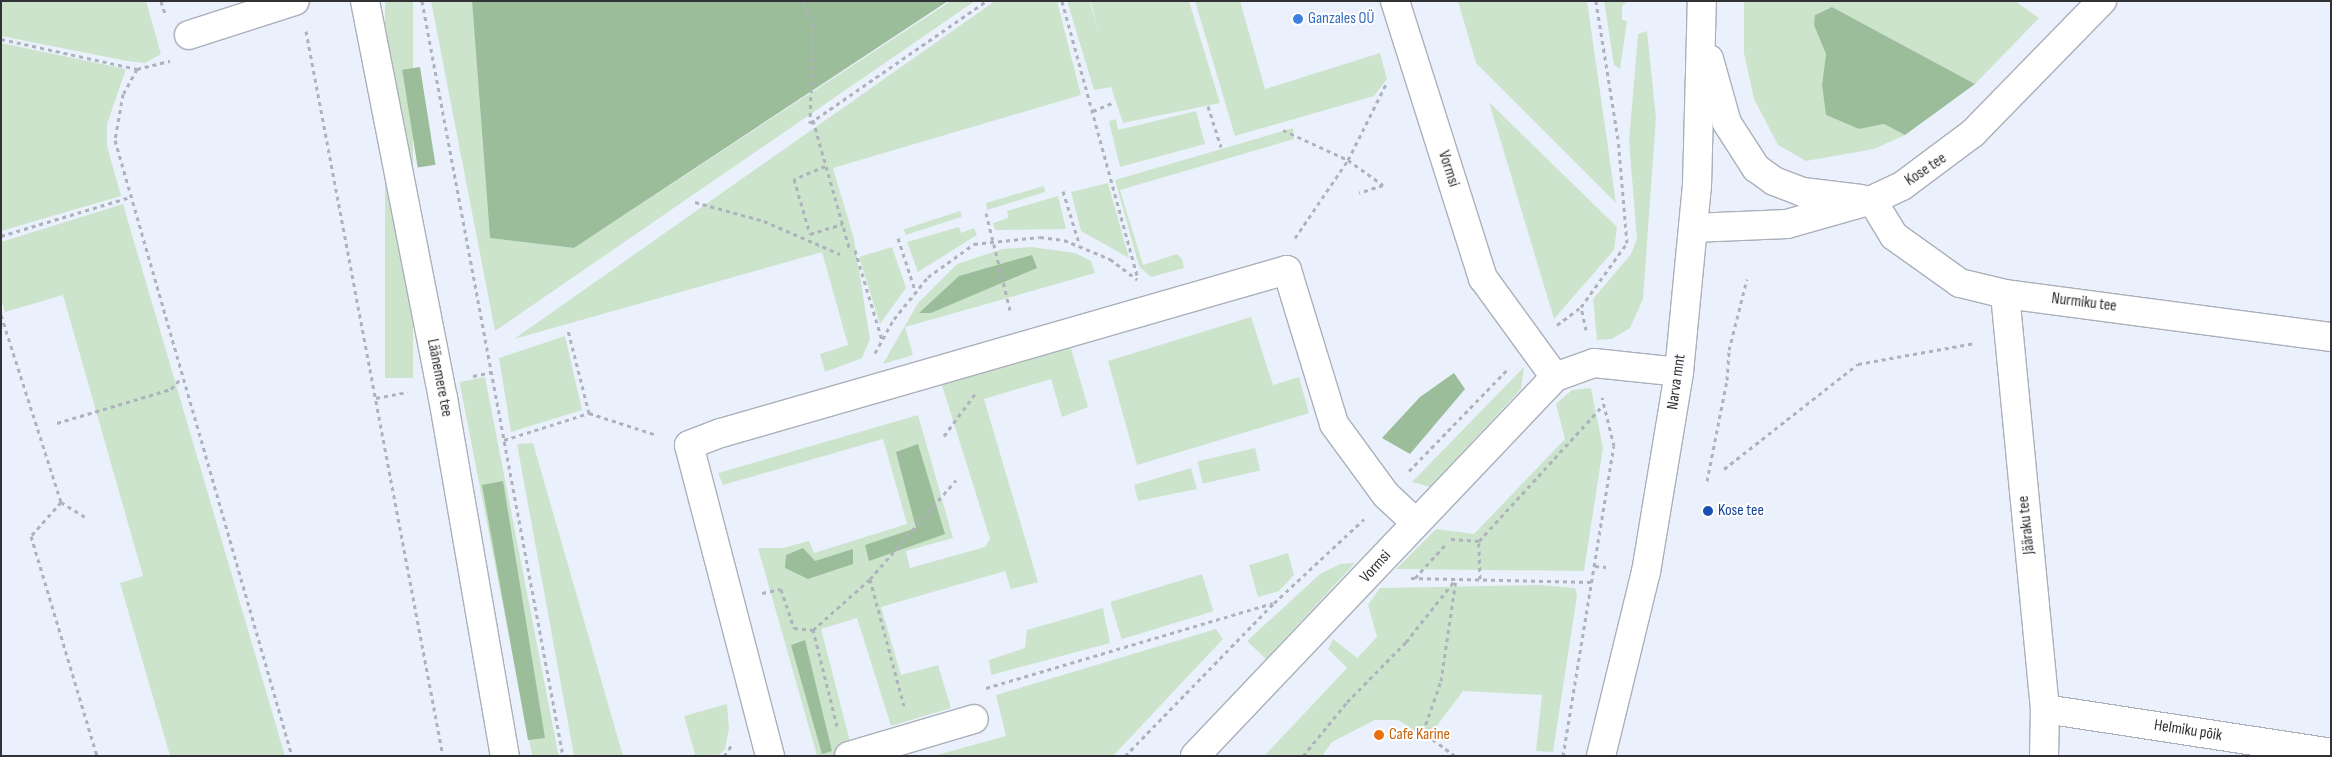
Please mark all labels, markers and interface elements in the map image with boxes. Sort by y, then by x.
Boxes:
place label: Ganzales OÜ [1308,9,1374,29]
marker: Ganzales OÜ [1292,13,1304,25]
street label: Vormsi [1433,148,1463,190]
street label: Kose tee [1902,149,1950,191]
street label: Nurmiku tee [2050,289,2118,317]
street label: Läänemere tee [422,337,456,419]
street label: Narva mnt [1664,353,1690,411]
street label: Jääraku tee [2014,495,2040,555]
place label: Kose tee [1718,501,1764,521]
marker: Kose tee [1702,505,1714,517]
street label: Vormsi [1357,547,1395,587]
street label: Helmiku põik [2153,716,2223,746]
place label: Cafe Karine [1389,725,1450,745]
marker: Cafe Karine [1373,729,1385,741]

